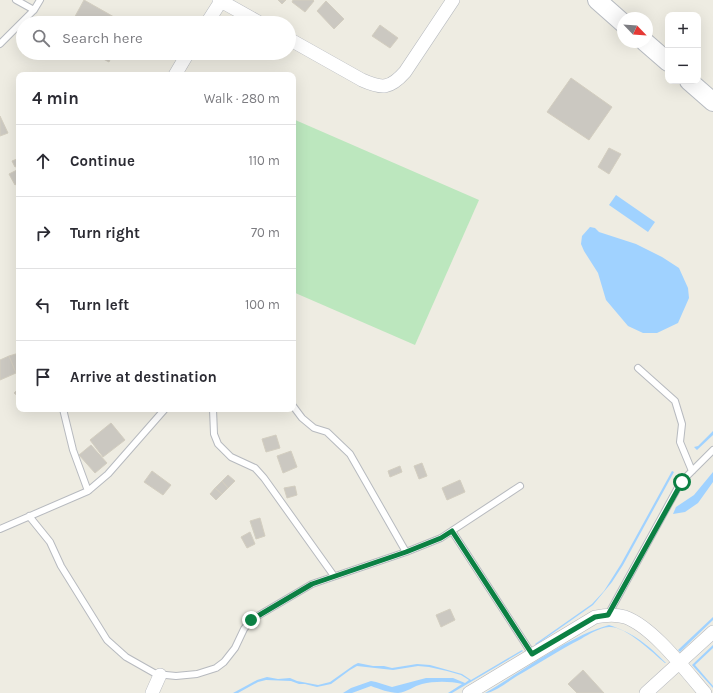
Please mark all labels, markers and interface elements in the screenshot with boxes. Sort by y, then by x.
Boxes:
north arrow [617,12,653,48]
map controls [665,12,701,84]
button: + [665,12,701,48]
search box [16,16,296,60]
icon: search [30,27,52,49]
text: Search here [62,29,143,47]
button: − [665,48,701,84]
text: 4 min [32,88,79,108]
text: Walk · 280 m [204,91,280,106]
icon: ahead [32,150,54,172]
text: Continue [70,152,135,170]
text: 110 m [248,153,280,168]
icon: right [32,222,54,244]
text: Turn right [70,224,140,242]
text: 70 m [251,225,280,240]
icon: left [32,294,54,316]
text: Turn left [70,296,129,314]
text: 100 m [245,297,280,312]
icon: arrive [32,366,54,388]
text: Arrive at destination [70,368,217,386]
route start [673,473,691,491]
route end [242,611,260,629]

